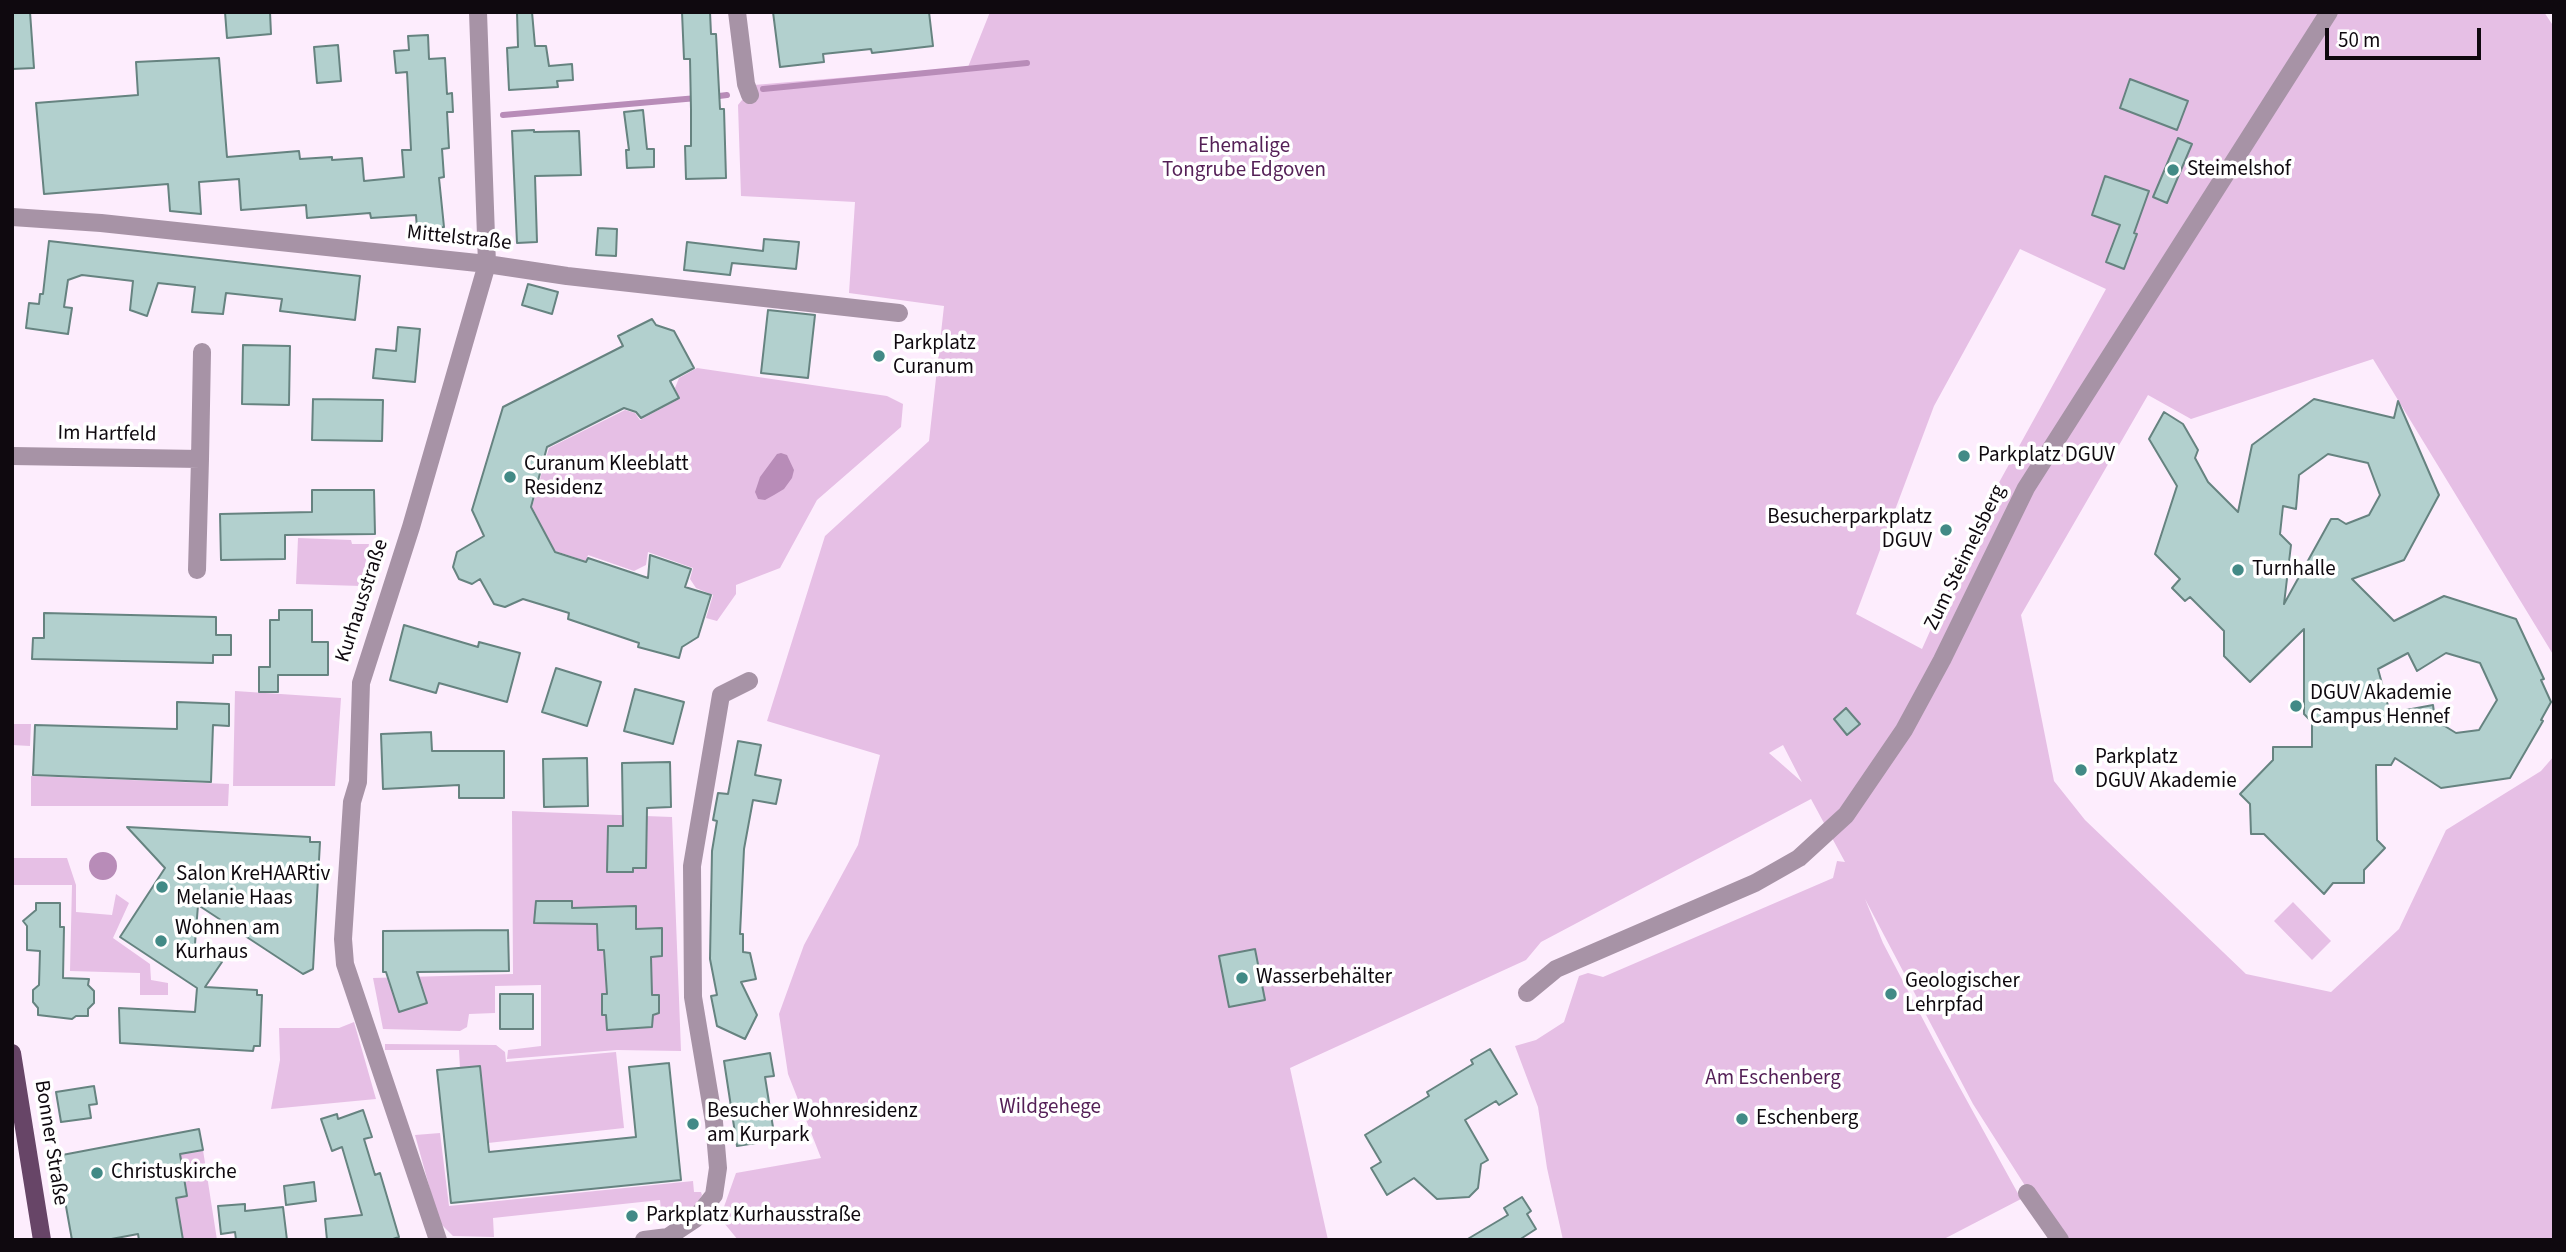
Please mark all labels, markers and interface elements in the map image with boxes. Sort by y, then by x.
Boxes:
scale bar [2328,14,2484,58]
text: 50 m [2338,25,2380,55]
park label: Ehemalige Tongrube Edgoven [1162,134,1326,184]
place label: Steimelshof [2187,157,2291,183]
marker: Steimelshof [2165,162,2181,178]
street label: Mittelstraße [405,221,513,257]
place label: Parkplatz Curanum [893,331,976,381]
marker: Parkplatz Curanum [871,348,887,364]
street label: Im Hartfeld [57,422,157,448]
place label: Parkplatz DGUV [1978,443,2115,469]
marker: Parkplatz DGUV [1956,448,1972,464]
place label: Curanum Kleeblatt Residenz [524,452,688,502]
marker: Curanum Kleeblatt Residenz [502,469,518,485]
street label: Zum Steimelsberg [1920,481,2012,635]
place label: Besucherparkplatz DGUV [1767,505,1932,555]
marker: Besucherparkplatz DGUV [1938,522,1954,538]
street label: Kurhausstraße [331,536,395,666]
place label: Turnhalle [2252,557,2336,583]
marker: Turnhalle [2230,562,2246,578]
place label: DGUV Akademie Campus Hennef [2310,681,2452,731]
marker: DGUV Akademie Campus Hennef [2288,698,2304,714]
place label: Parkplatz DGUV Akademie [2095,745,2237,795]
marker: Parkplatz DGUV Akademie [2073,762,2089,778]
place label: Salon KreHAARtiv Melanie Haas [176,862,330,912]
marker: Salon KreHAARtiv Melanie Haas [154,879,170,895]
place label: Wohnen am Kurhaus [175,916,280,966]
marker: Wohnen am Kurhaus [153,933,169,949]
place label: Wasserbehälter [1256,965,1392,991]
place label: Geologischer Lehrpfad [1905,969,2020,1019]
marker: Wasserbehälter [1234,970,1250,986]
marker: Geologischer Lehrpfad [1883,986,1899,1002]
park label: Am Eschenberg [1705,1066,1841,1092]
street label: Bonner Straße [28,1079,72,1207]
park label: Wildgehege [999,1095,1101,1121]
place label: Besucher Wohnresidenz am Kurpark [707,1099,918,1149]
place label: Eschenberg [1756,1106,1858,1132]
marker: Eschenberg [1734,1111,1750,1127]
marker: Besucher Wohnresidenz am Kurpark [685,1116,701,1132]
place label: Christuskirche [111,1160,237,1186]
marker: Christuskirche [89,1165,105,1181]
place label: Parkplatz Kurhausstraße [646,1203,861,1229]
marker: Parkplatz Kurhausstraße [624,1208,640,1224]

